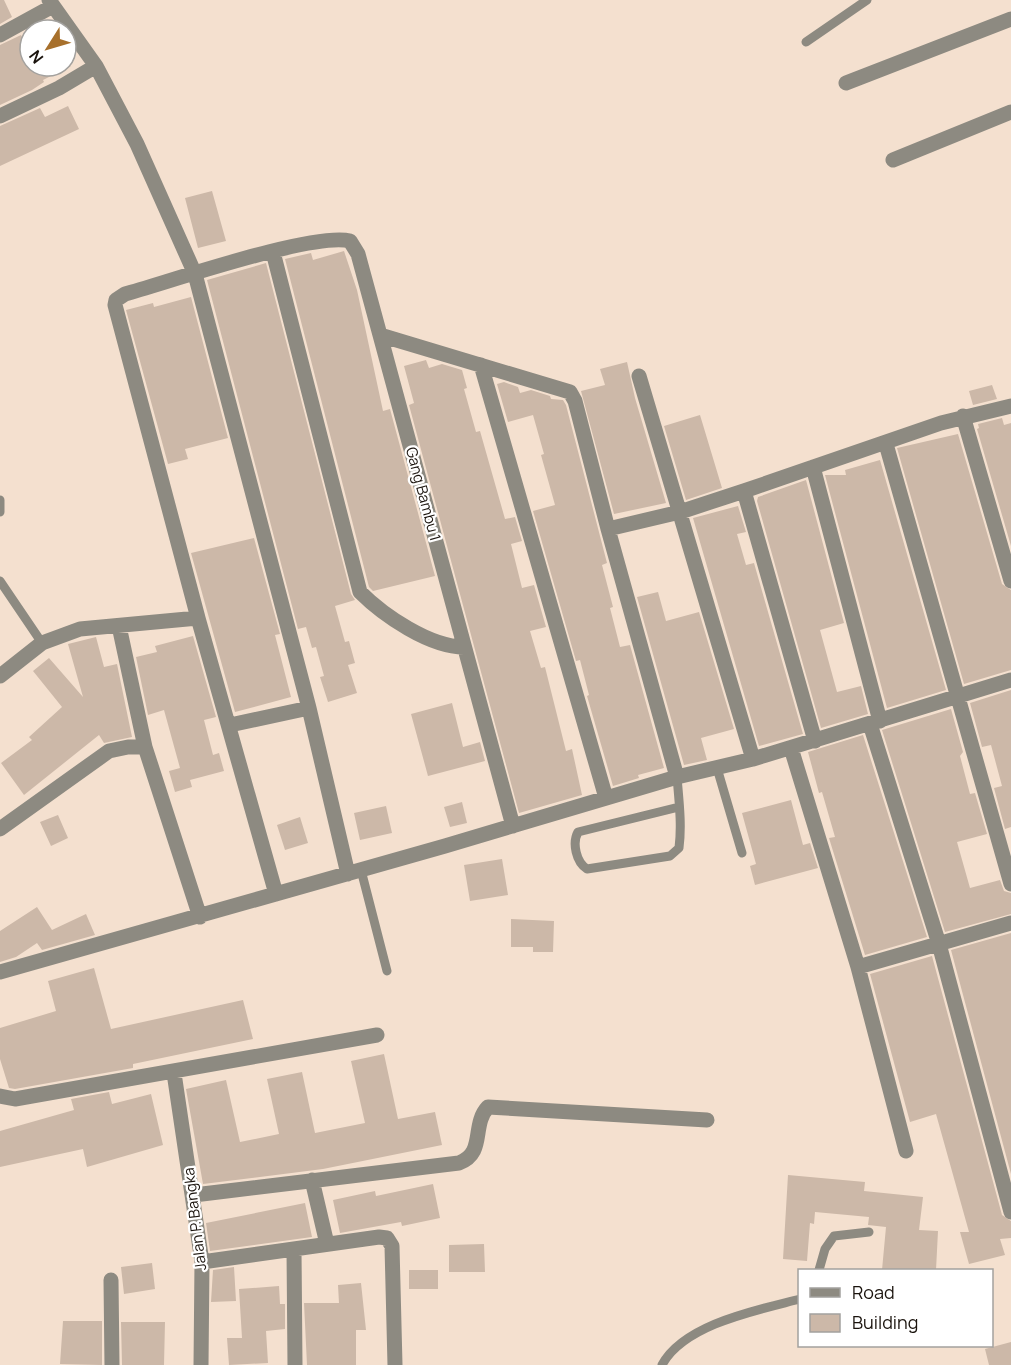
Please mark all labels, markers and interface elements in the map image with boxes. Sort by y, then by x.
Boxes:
north arrow [18,18,78,78]
text: N [24,46,48,68]
street label: Gang Bambu 1 [401,445,446,543]
street label: Jalan P. Bangka [178,1166,211,1272]
legend [798,1269,993,1347]
text: Road [852,1280,895,1304]
text: Building [852,1310,918,1334]

